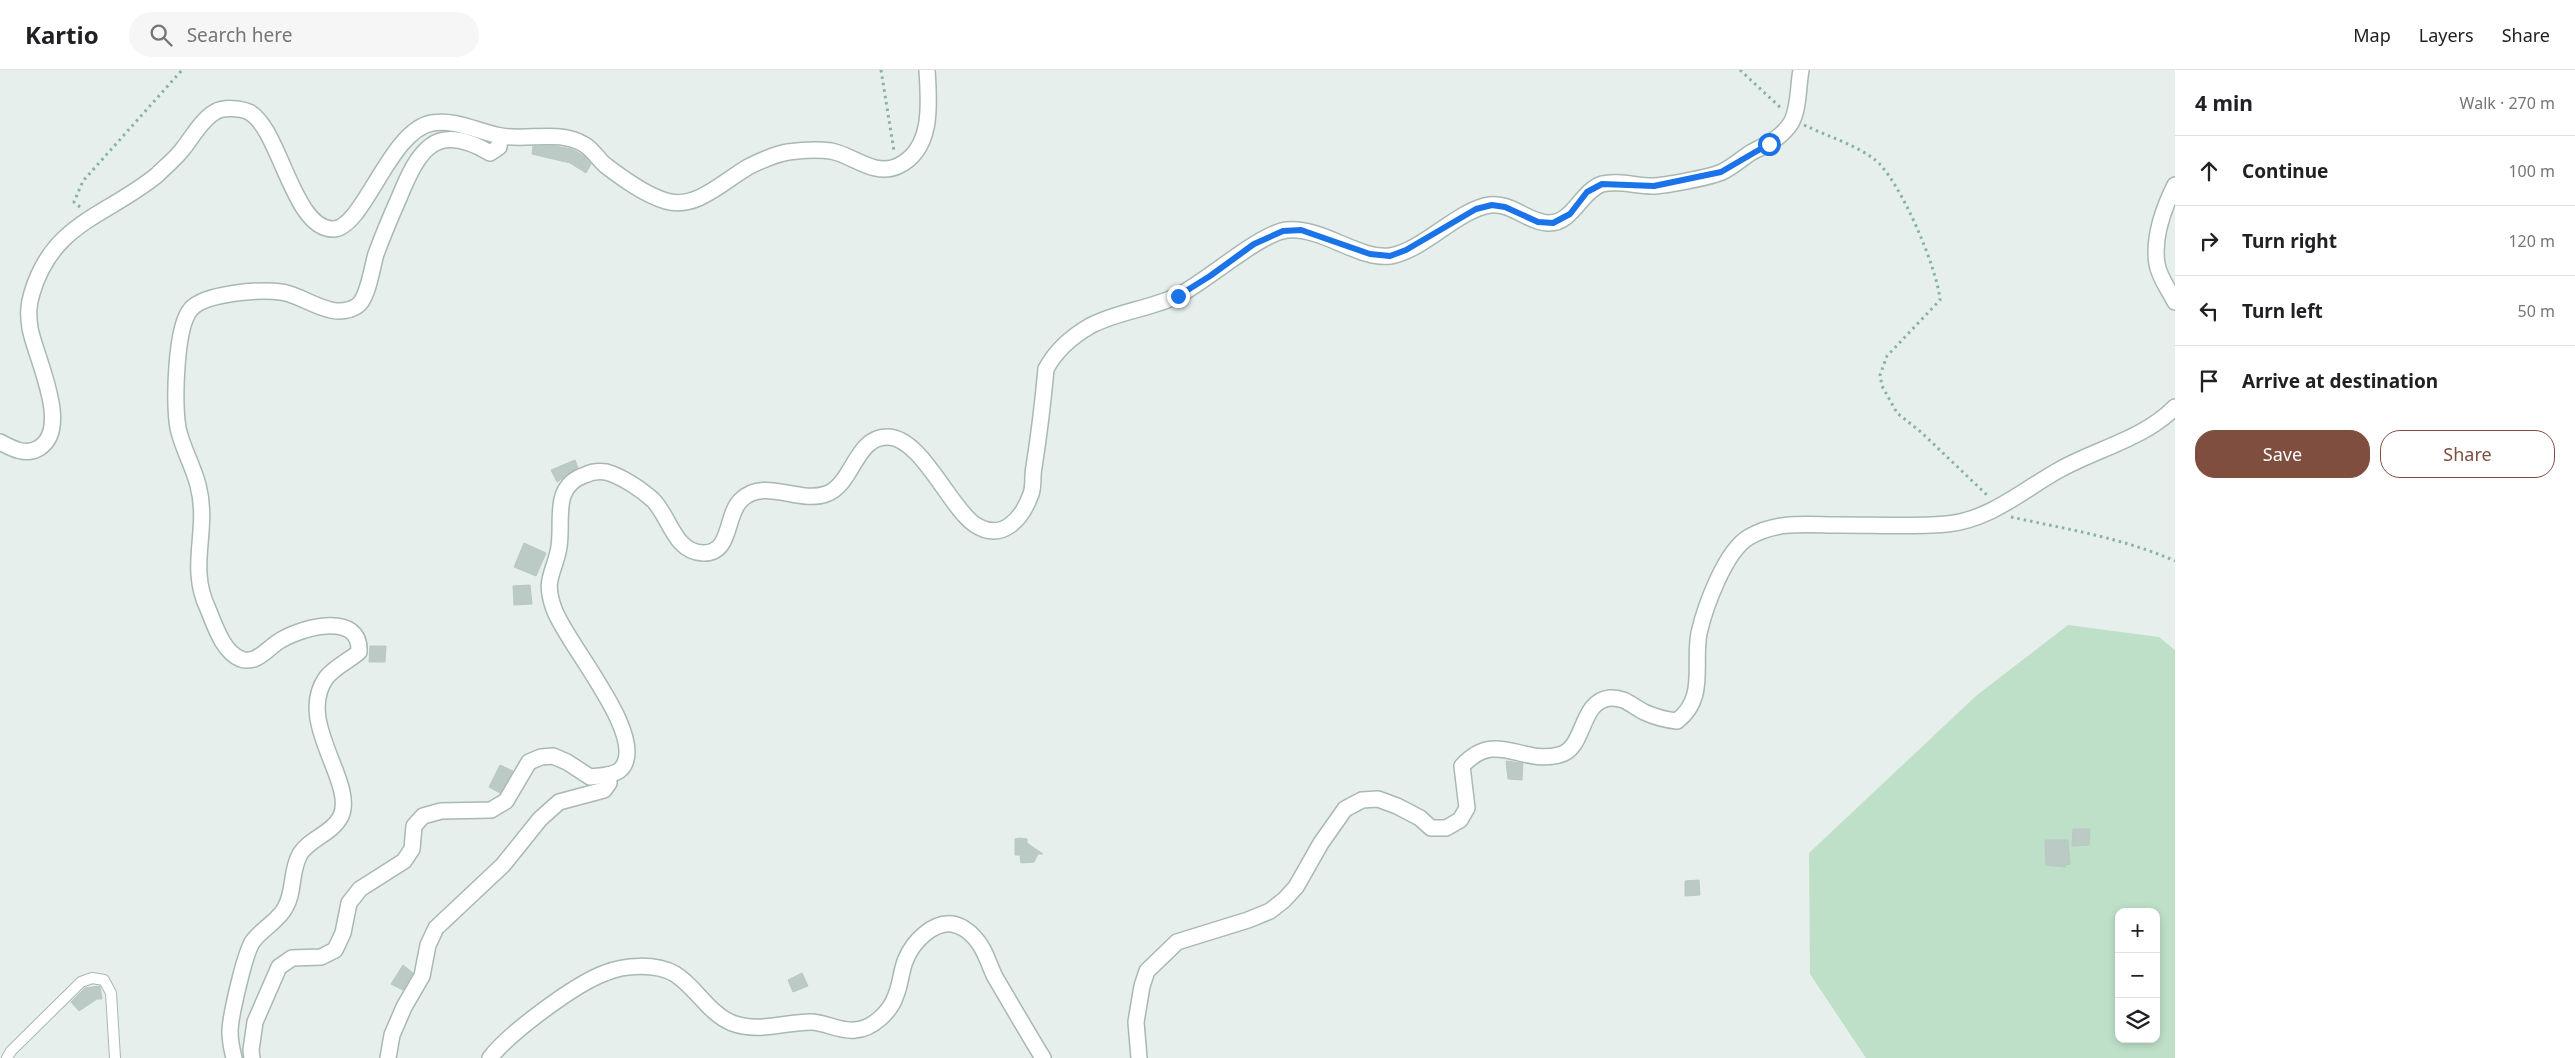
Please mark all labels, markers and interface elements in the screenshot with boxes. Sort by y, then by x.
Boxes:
search box [129,12,479,57]
text: Kartio [25,18,99,51]
icon: search [147,21,175,49]
text: Search here [187,22,292,48]
text: Map [2353,23,2391,47]
text: Layers [2419,23,2474,47]
text: Share [2502,23,2550,47]
text: 4 min [2195,89,2253,117]
text: Walk · 270 m [2460,92,2555,114]
route start [1758,133,1781,156]
icon: ahead [2195,157,2223,185]
text: Continue [2242,158,2328,184]
text: 100 m [2508,160,2555,182]
icon: right [2195,227,2223,255]
text: Turn right [2242,228,2337,254]
text: 120 m [2508,230,2555,252]
route end [1167,285,1190,308]
icon: left [2195,297,2223,325]
text: Turn left [2242,298,2323,324]
text: 50 m [2518,300,2555,322]
icon: arrive [2195,367,2223,395]
text: Arrive at destination [2242,368,2438,394]
button: Save [2195,430,2370,478]
button: Share [2380,430,2555,478]
map controls [2115,908,2160,1043]
button: + [2115,908,2160,953]
button: − [2115,953,2160,998]
button: layers [2115,998,2160,1043]

